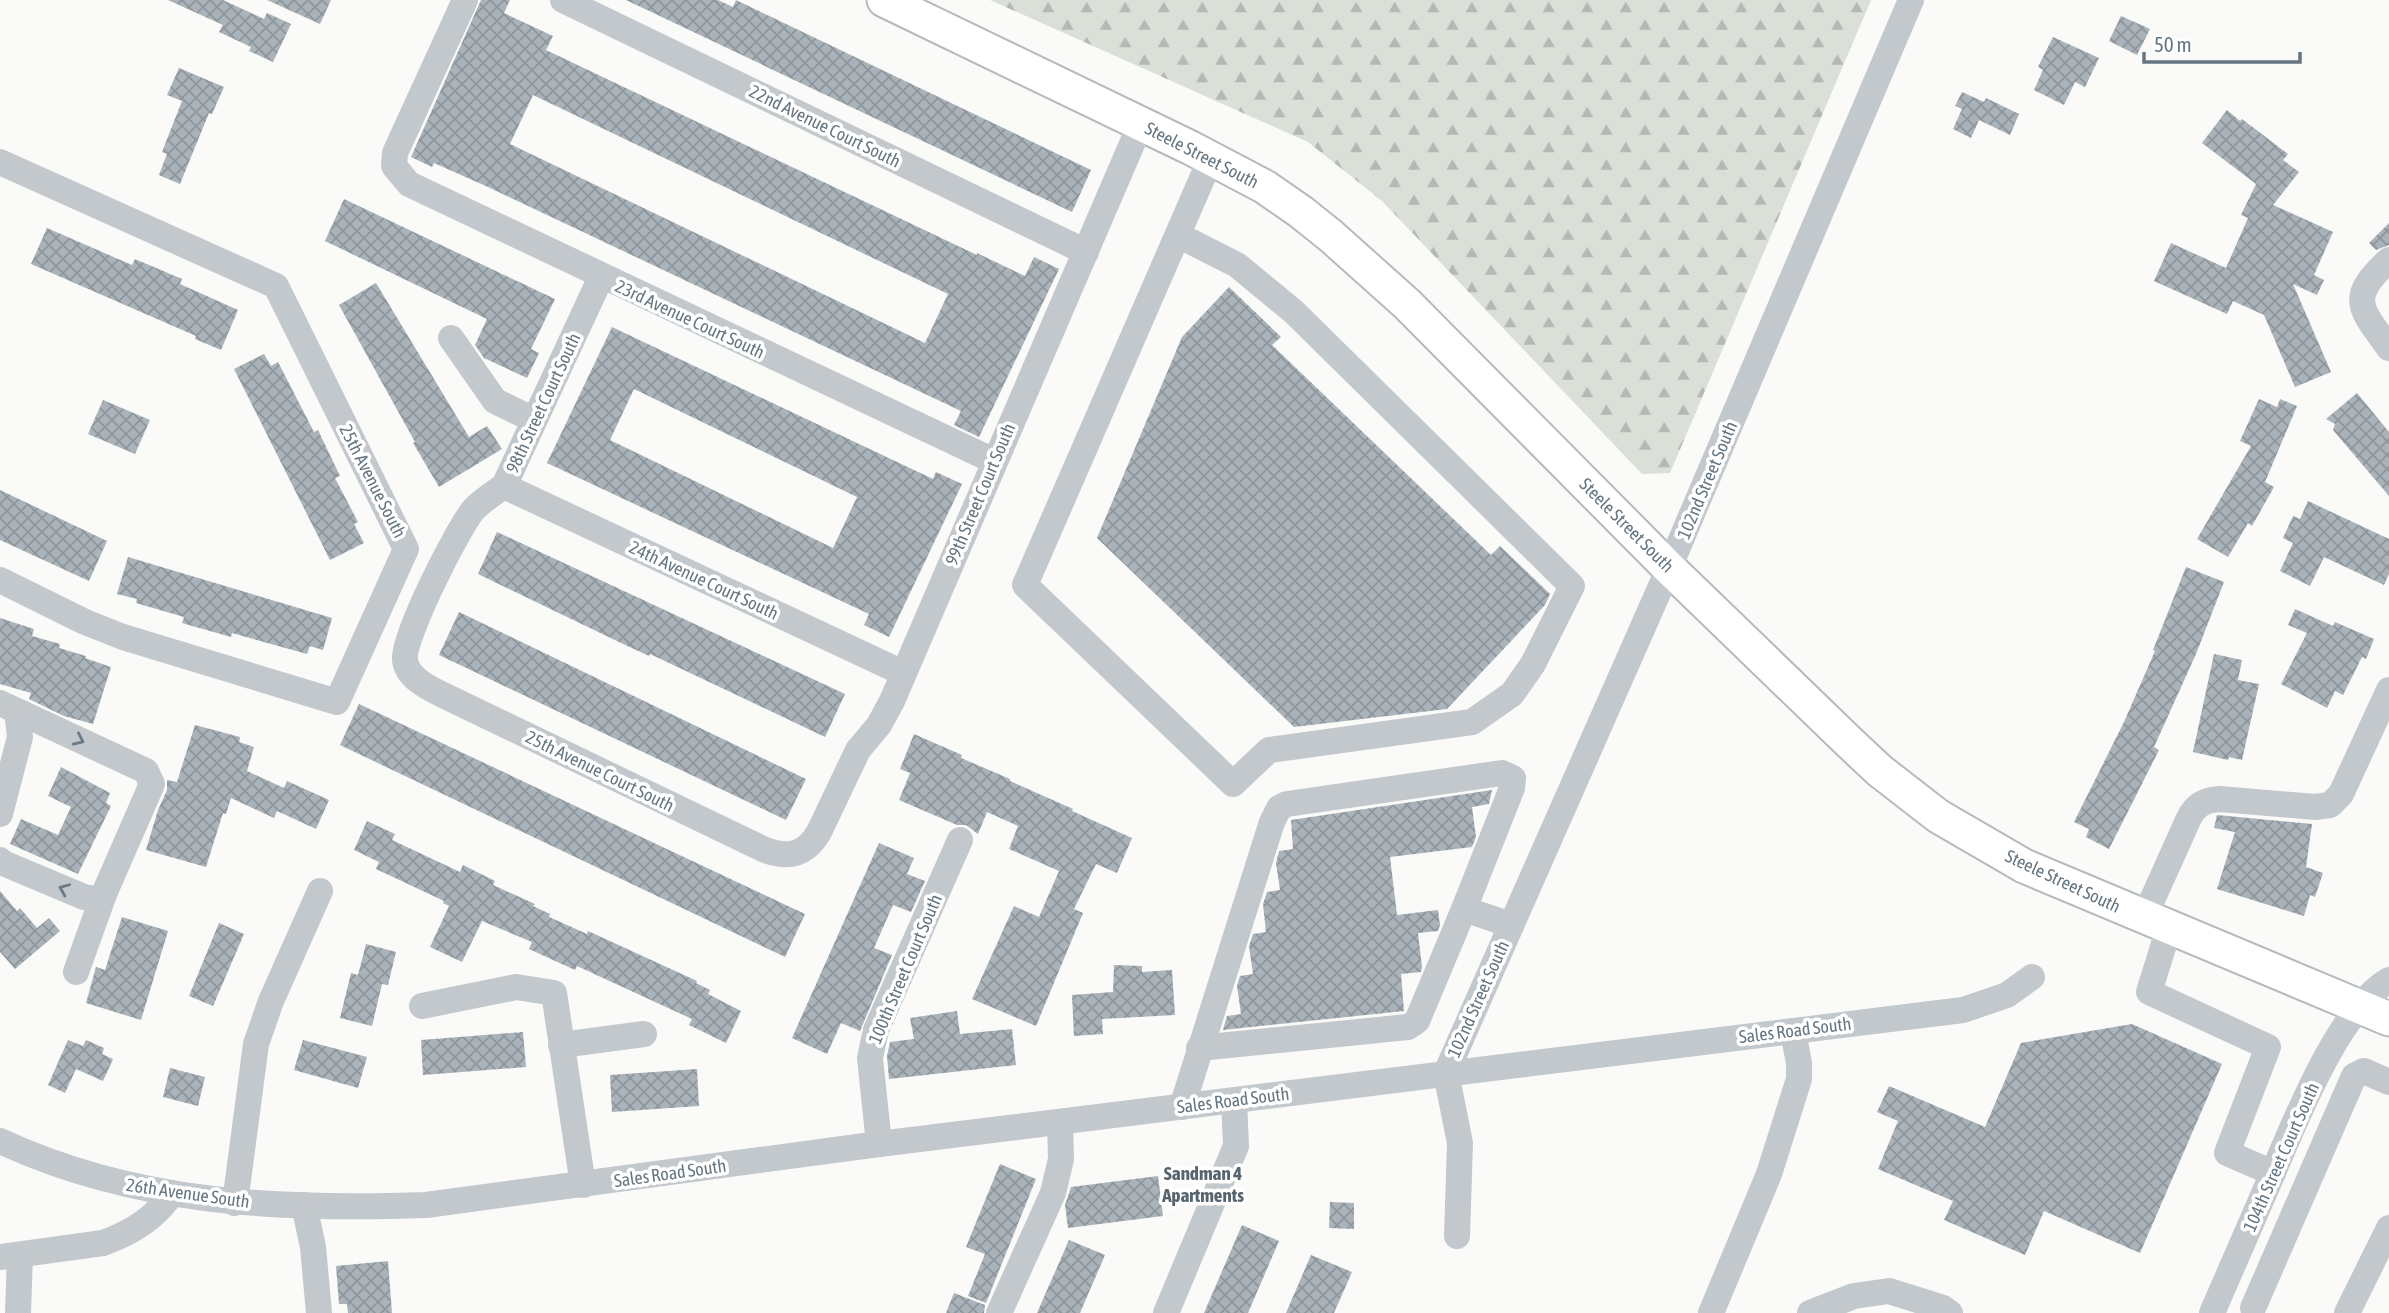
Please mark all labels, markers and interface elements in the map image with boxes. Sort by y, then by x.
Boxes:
scale bar [2144,21,2300,65]
text: 50 m [2154,32,2192,56]
street label: 22nd Avenue Court South [746,80,904,172]
street label: Steele Street South [1142,117,1262,193]
street label: 23rd Avenue Court South [612,275,768,363]
street label: 98th Street Court South [501,330,585,476]
street label: 102nd Street South [1673,418,1741,542]
street label: 99th Street Court South [941,420,1019,568]
street label: 25th Avenue South [335,421,411,541]
street label: Steele Street South [1576,474,1678,576]
street label: 24th Avenue Court South [626,536,782,624]
street label: 25th Avenue Court South [522,726,678,816]
one-way arrow [72,732,84,746]
street label: Steele Street South [2002,845,2124,917]
one-way arrow [58,883,71,897]
street label: 100th Street Court South [864,891,946,1047]
street label: 102nd Street South [1443,937,1513,1061]
street label: Sales Road South [1738,1013,1852,1047]
street label: 104th Street Court South [2239,1079,2323,1235]
street label: Sales Road South [1176,1083,1290,1117]
street label: Sales Road South [613,1155,727,1191]
district label: Sandman 4 Apartments [1161,1162,1244,1206]
street label: 26th Avenue South [125,1174,251,1212]

